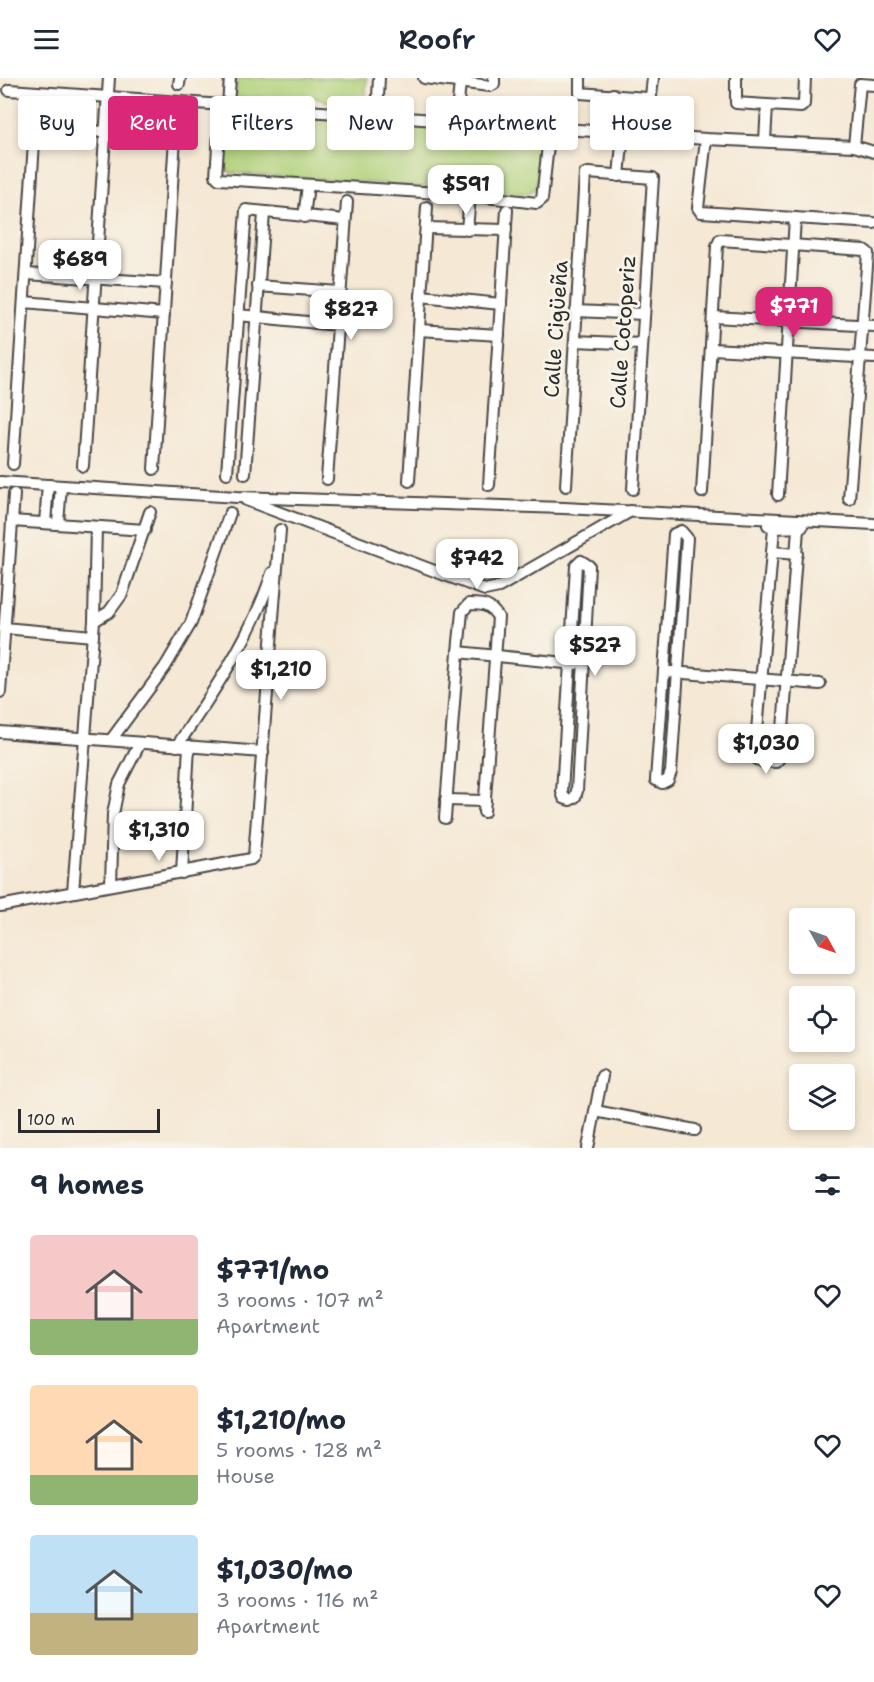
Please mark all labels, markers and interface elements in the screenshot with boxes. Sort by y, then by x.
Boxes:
text: Roofr [398,21,476,58]
icon: menu [30,23,63,56]
icon: heart [811,23,844,56]
chip: Buy [18,96,96,150]
chip: Rent [108,96,198,150]
chip: Filters [210,96,315,150]
chip: New [327,96,414,150]
chip: Apartment [426,96,578,150]
chip: House [590,96,694,150]
pin: $591 [430,165,502,216]
text: $591 [442,171,490,197]
pin: $689 [44,240,116,291]
text: $689 [52,246,108,272]
street label: Calle Cotoperiz [604,254,642,410]
street label: Calle Cigüeña [537,259,575,399]
pin: $771 [758,287,830,338]
pin: $827 [315,290,387,341]
text: $771 [769,293,819,319]
text: $827 [324,296,378,322]
pin: $742 [441,539,513,590]
text: $742 [450,545,504,571]
pin: $527 [559,626,631,677]
text: $527 [569,632,621,658]
pin: $1,210 [232,650,330,701]
text: $1,210 [250,656,312,682]
pin: $1,030 [717,724,815,775]
text: $1,030 [732,730,800,756]
pin: $1,310 [110,811,208,862]
text: $1,310 [128,817,190,843]
north arrow [789,908,855,974]
map controls [789,908,855,1130]
button: locate [789,986,855,1052]
button: layers [789,1064,855,1130]
scale bar [18,1106,160,1134]
text: 100 m [27,1109,75,1130]
text: 9 homes [30,1167,144,1202]
icon: filters [811,1168,844,1201]
text: $771/mo [216,1252,329,1287]
icon: home [78,1259,150,1331]
icon: heart [811,1279,844,1312]
text: 3 rooms · 107 m² [216,1287,384,1313]
text: Apartment [216,1313,320,1339]
text: $1,210/mo [216,1402,346,1437]
icon: home [78,1409,150,1481]
icon: heart [811,1429,844,1462]
text: 5 rooms · 128 m² [216,1437,382,1463]
text: House [216,1463,275,1489]
text: $1,030/mo [216,1552,353,1587]
icon: home [78,1559,150,1631]
icon: heart [811,1579,844,1612]
text: 3 rooms · 116 m² [216,1587,378,1613]
text: Apartment [216,1613,320,1639]

